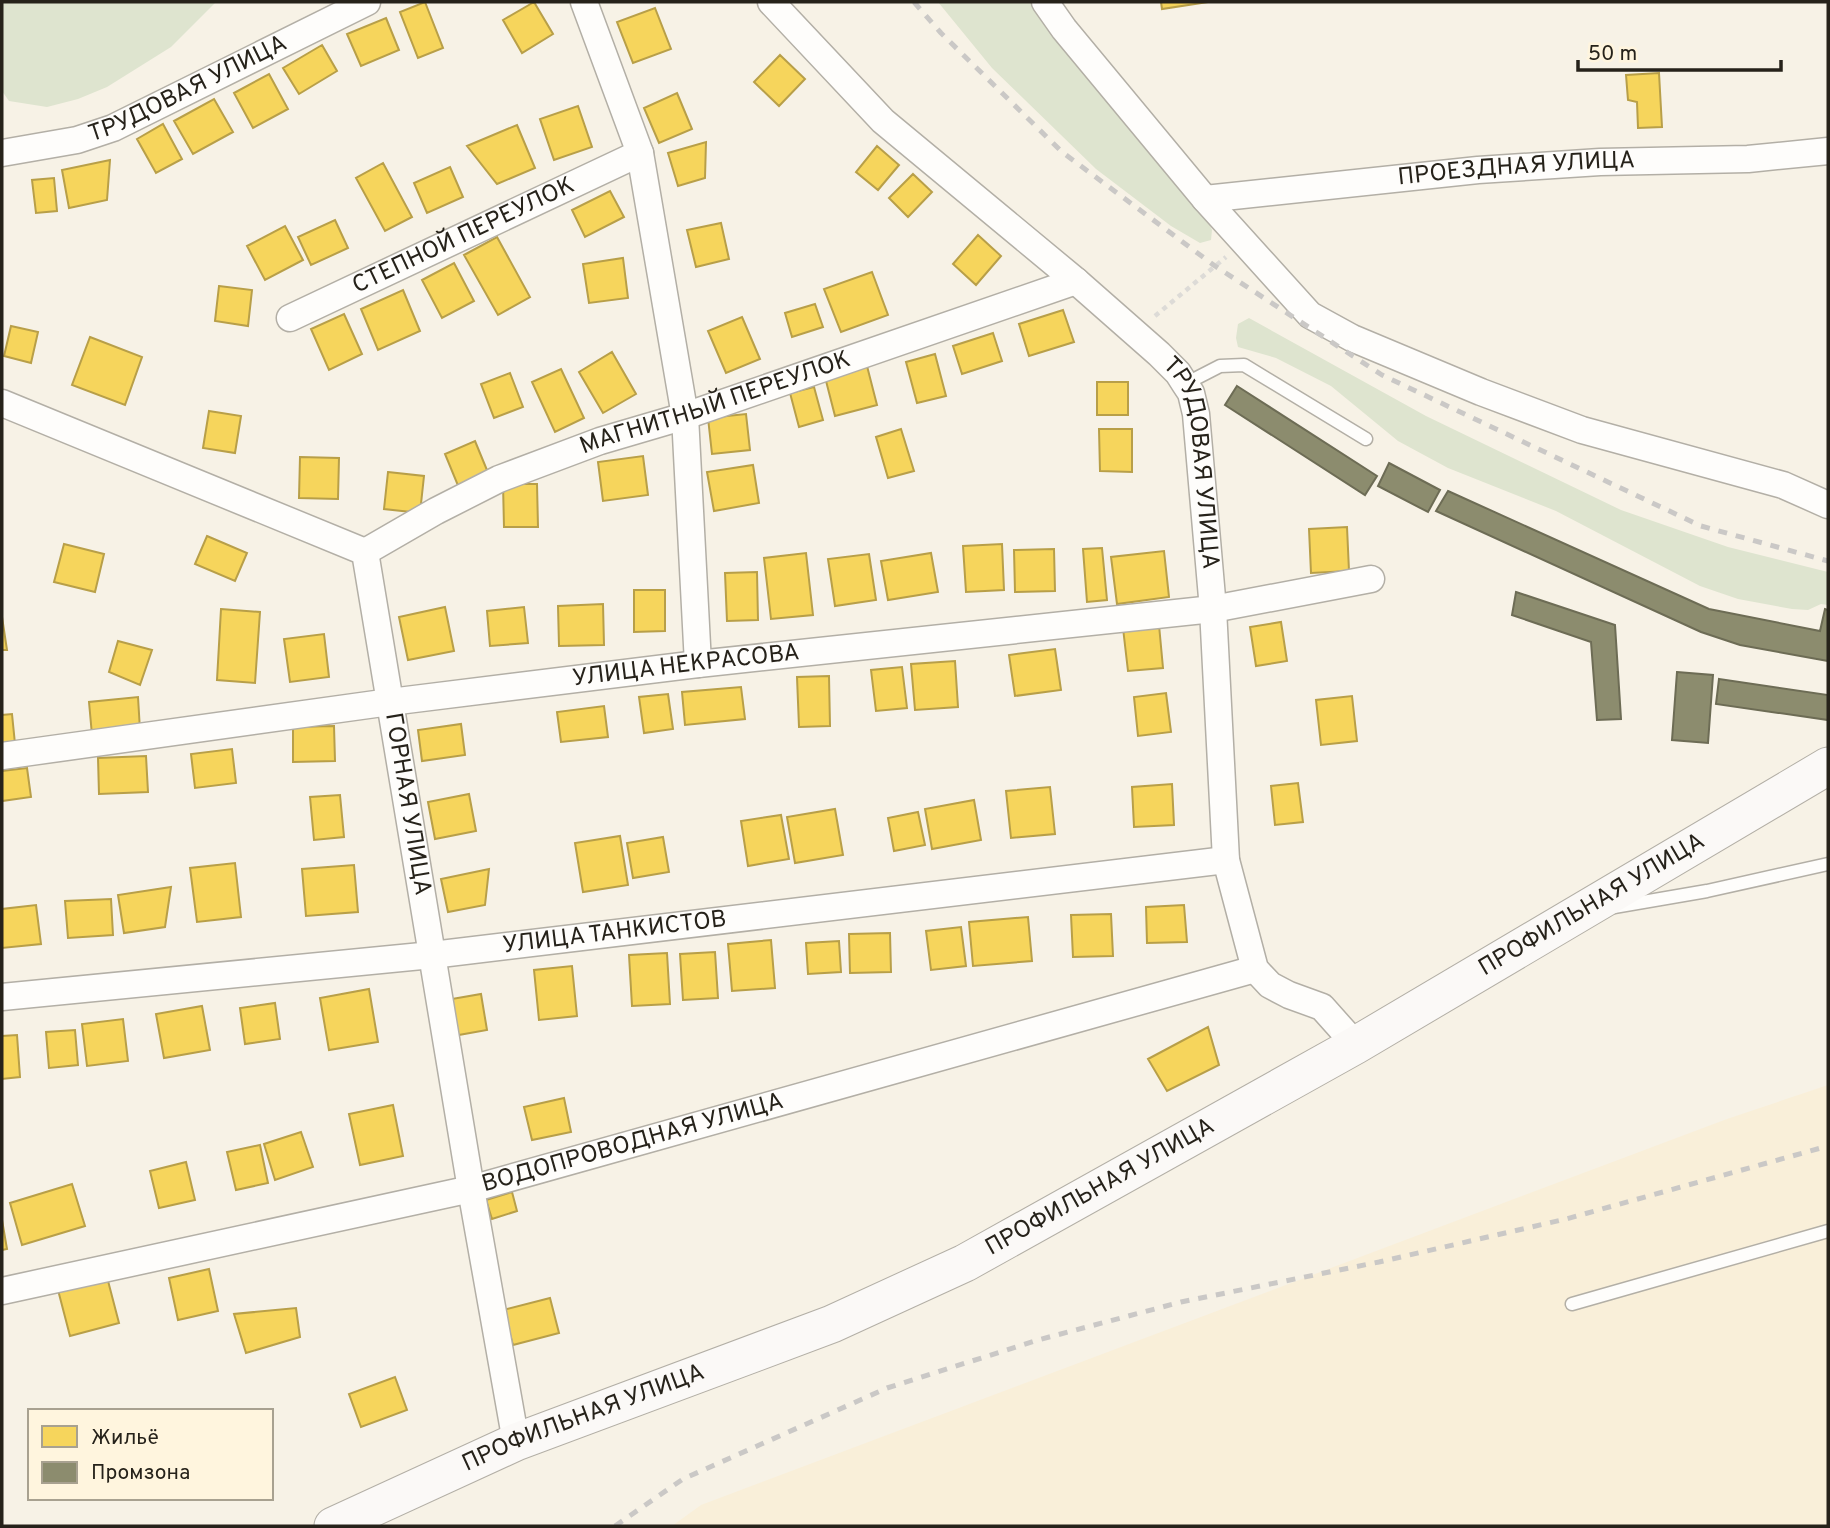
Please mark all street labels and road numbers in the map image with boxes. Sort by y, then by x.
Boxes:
street label: ТРУДОВАЯ УЛИЦА [85,29,292,150]
street label: ПРОЕЗДНАЯ УЛИЦА [1396,146,1635,193]
street label: СТЕПНОЙ ПЕРЕУЛОК [348,171,580,301]
street label: МАГНИТНЫЙ ПЕРЕУЛОК [576,345,855,462]
street label: ТРУДОВАЯ УЛИЦА [1156,351,1224,570]
street label: УЛИЦА НЕКРАСОВА [571,638,801,694]
street label: ГОРНАЯ УЛИЦА [377,711,437,898]
street label: ПРОФИЛЬНАЯ УЛИЦА [1474,827,1711,984]
street label: УЛИЦА ТАНКИСТОВ [501,905,728,961]
street label: ВОДОПРОВОДНАЯ УЛИЦА [478,1087,787,1200]
street label: ПРОФИЛЬНАЯ УЛИЦА [981,1112,1220,1263]
street label: ПРОФИЛЬНАЯ УЛИЦА [458,1358,709,1479]

